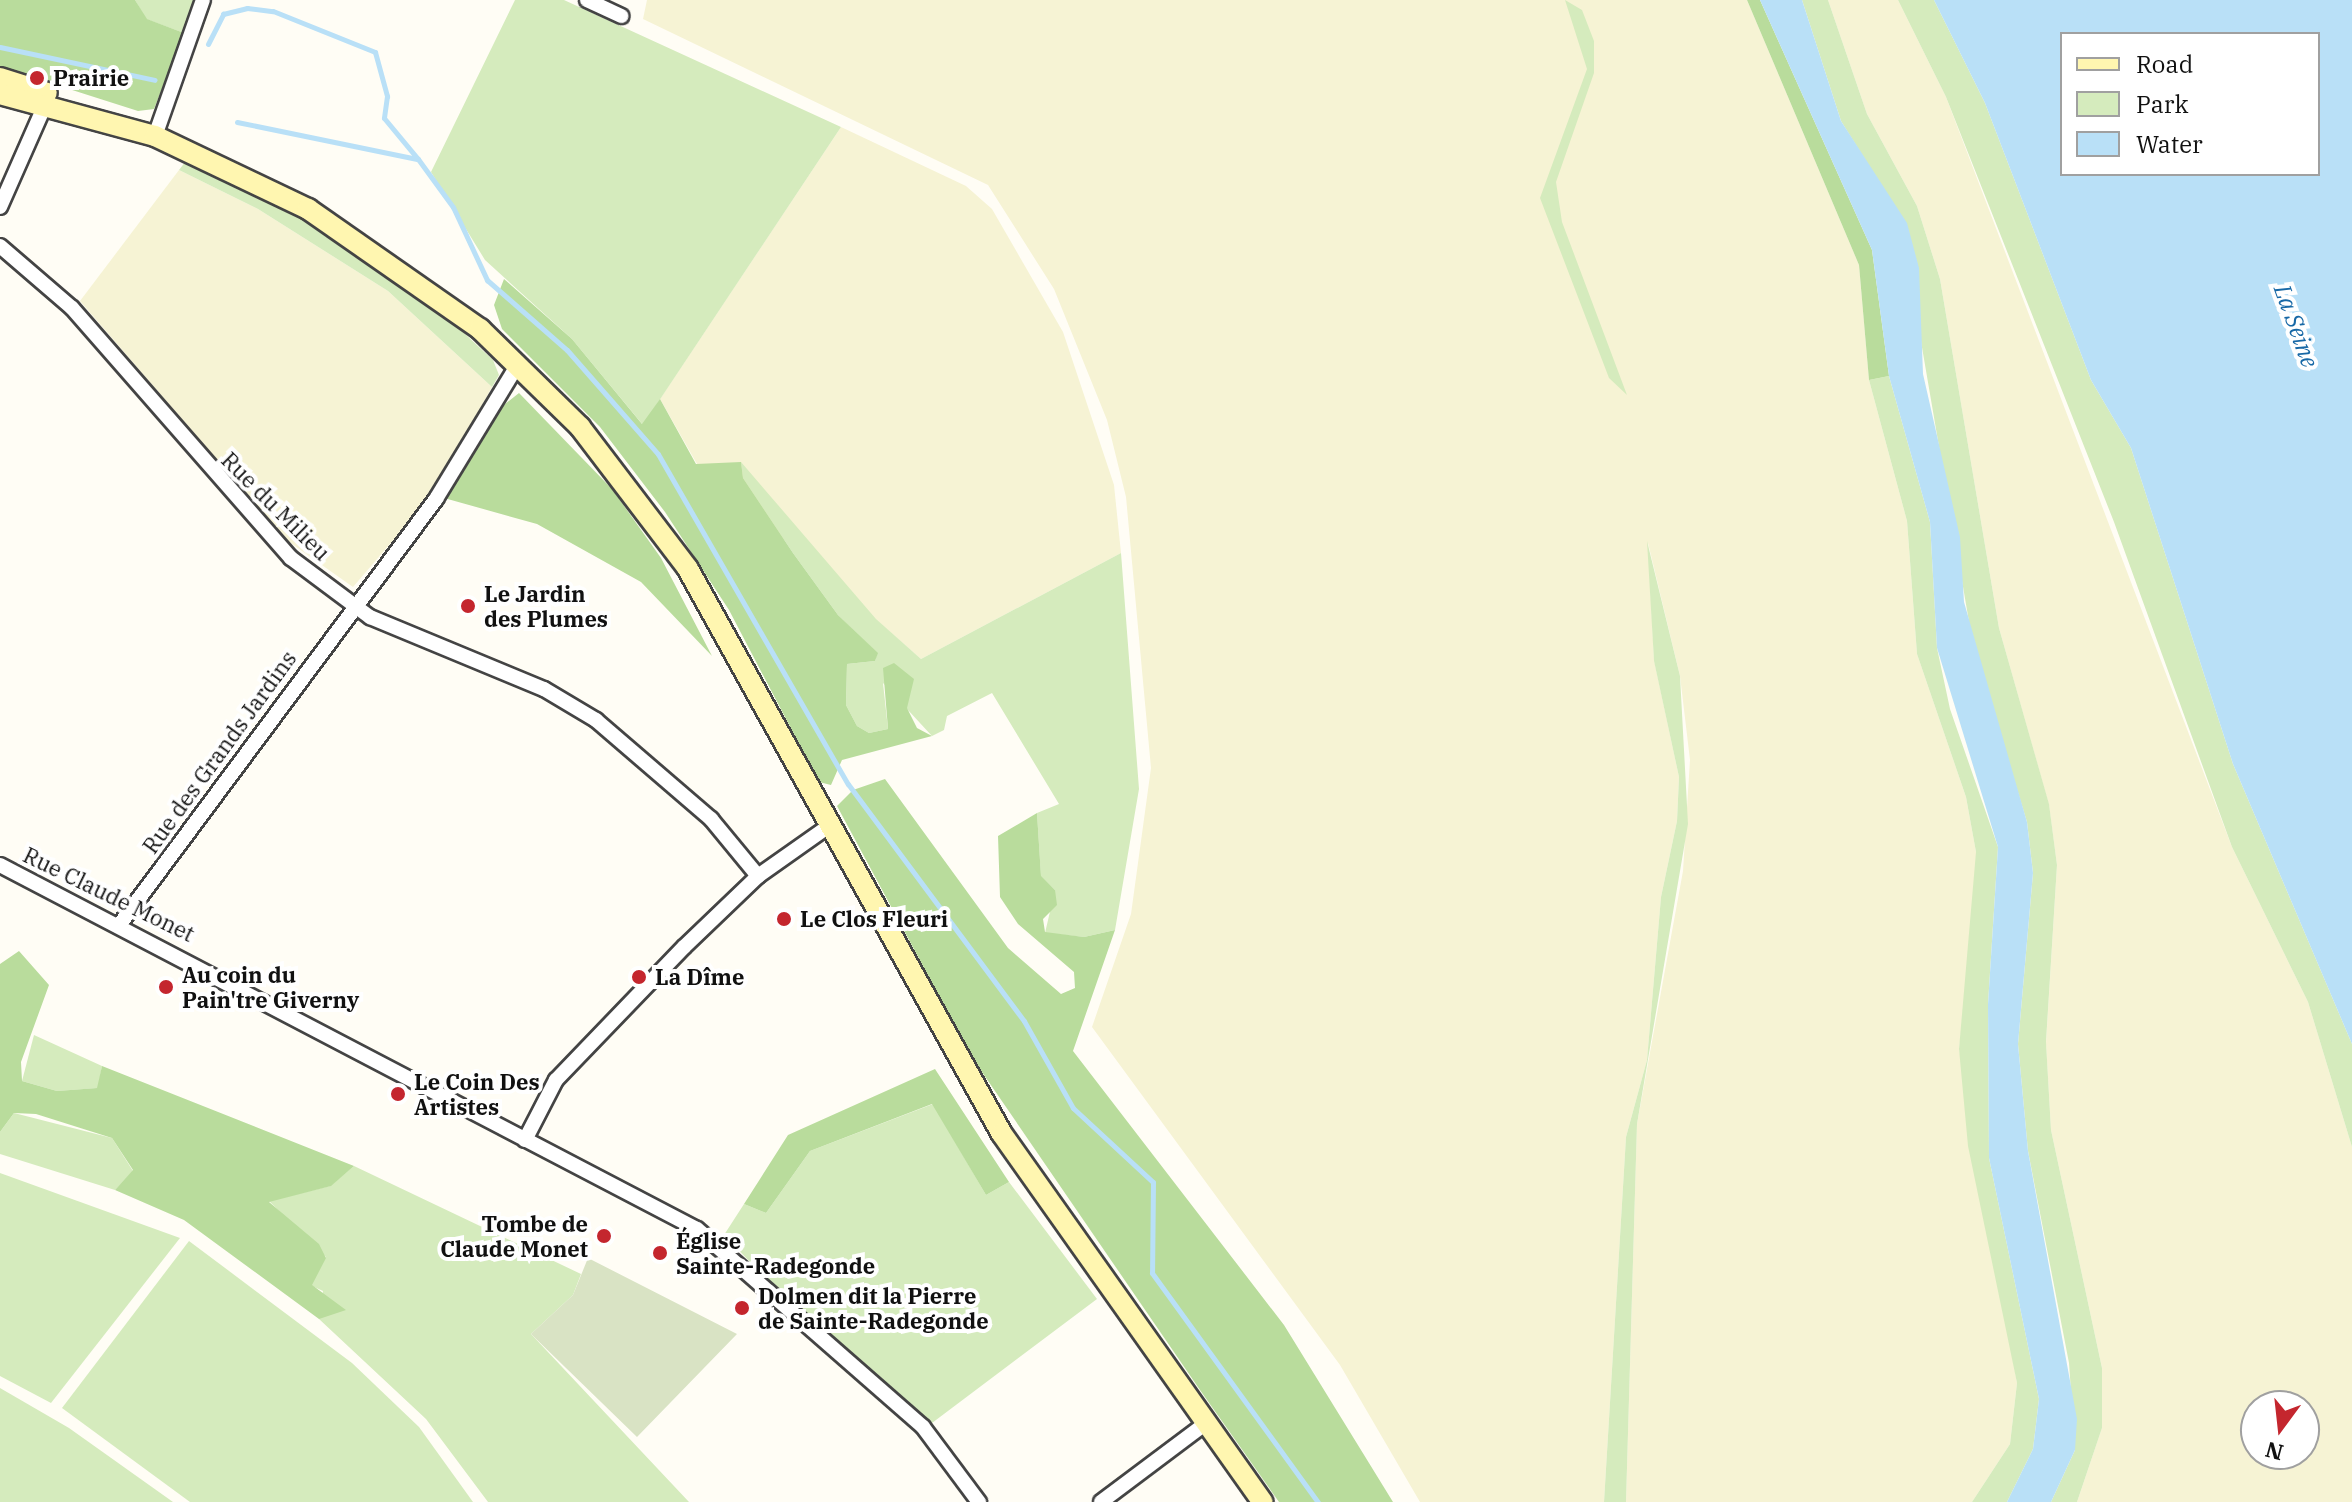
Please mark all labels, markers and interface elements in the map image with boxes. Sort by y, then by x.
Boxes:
legend [2060,32,2320,176]
text: Road [2136,48,2193,80]
place label: Prairie [53,65,129,91]
marker: Prairie [28,69,46,87]
text: Park [2136,88,2188,120]
text: Water [2136,128,2203,160]
water label: La Seine [2268,280,2324,372]
street label: Rue du Milieu [216,446,336,566]
place label: Le Jardin des Plumes [484,580,608,632]
marker: Le Jardin des Plumes [459,597,477,615]
street label: Rue des Grands Jardins [137,646,301,858]
street label: Rue Claude Monet [19,841,199,947]
place label: Le Clos Fleuri [800,906,948,932]
marker: Le Clos Fleuri [775,910,793,928]
place label: Au coin du Pain'tre Giverny [182,961,359,1012]
place label: La Dîme [655,964,744,990]
marker: La Dîme [630,968,648,986]
marker: Au coin du Pain'tre Giverny [157,978,175,996]
place label: Le Coin Des Artistes [414,1068,540,1120]
marker: Le Coin Des Artistes [389,1085,407,1103]
place label: Tombe de Claude Monet [440,1210,588,1262]
marker: Tombe de Claude Monet [595,1227,613,1245]
place label: Église Sainte-Radegonde [676,1227,875,1278]
marker: Église Sainte-Radegonde [651,1244,669,1262]
place label: Dolmen dit la Pierre de Sainte-Radegonde [758,1282,989,1334]
marker: Dolmen dit la Pierre de Sainte-Radegonde [733,1299,751,1317]
north arrow [2240,1390,2320,1470]
text: N [2262,1435,2286,1468]

